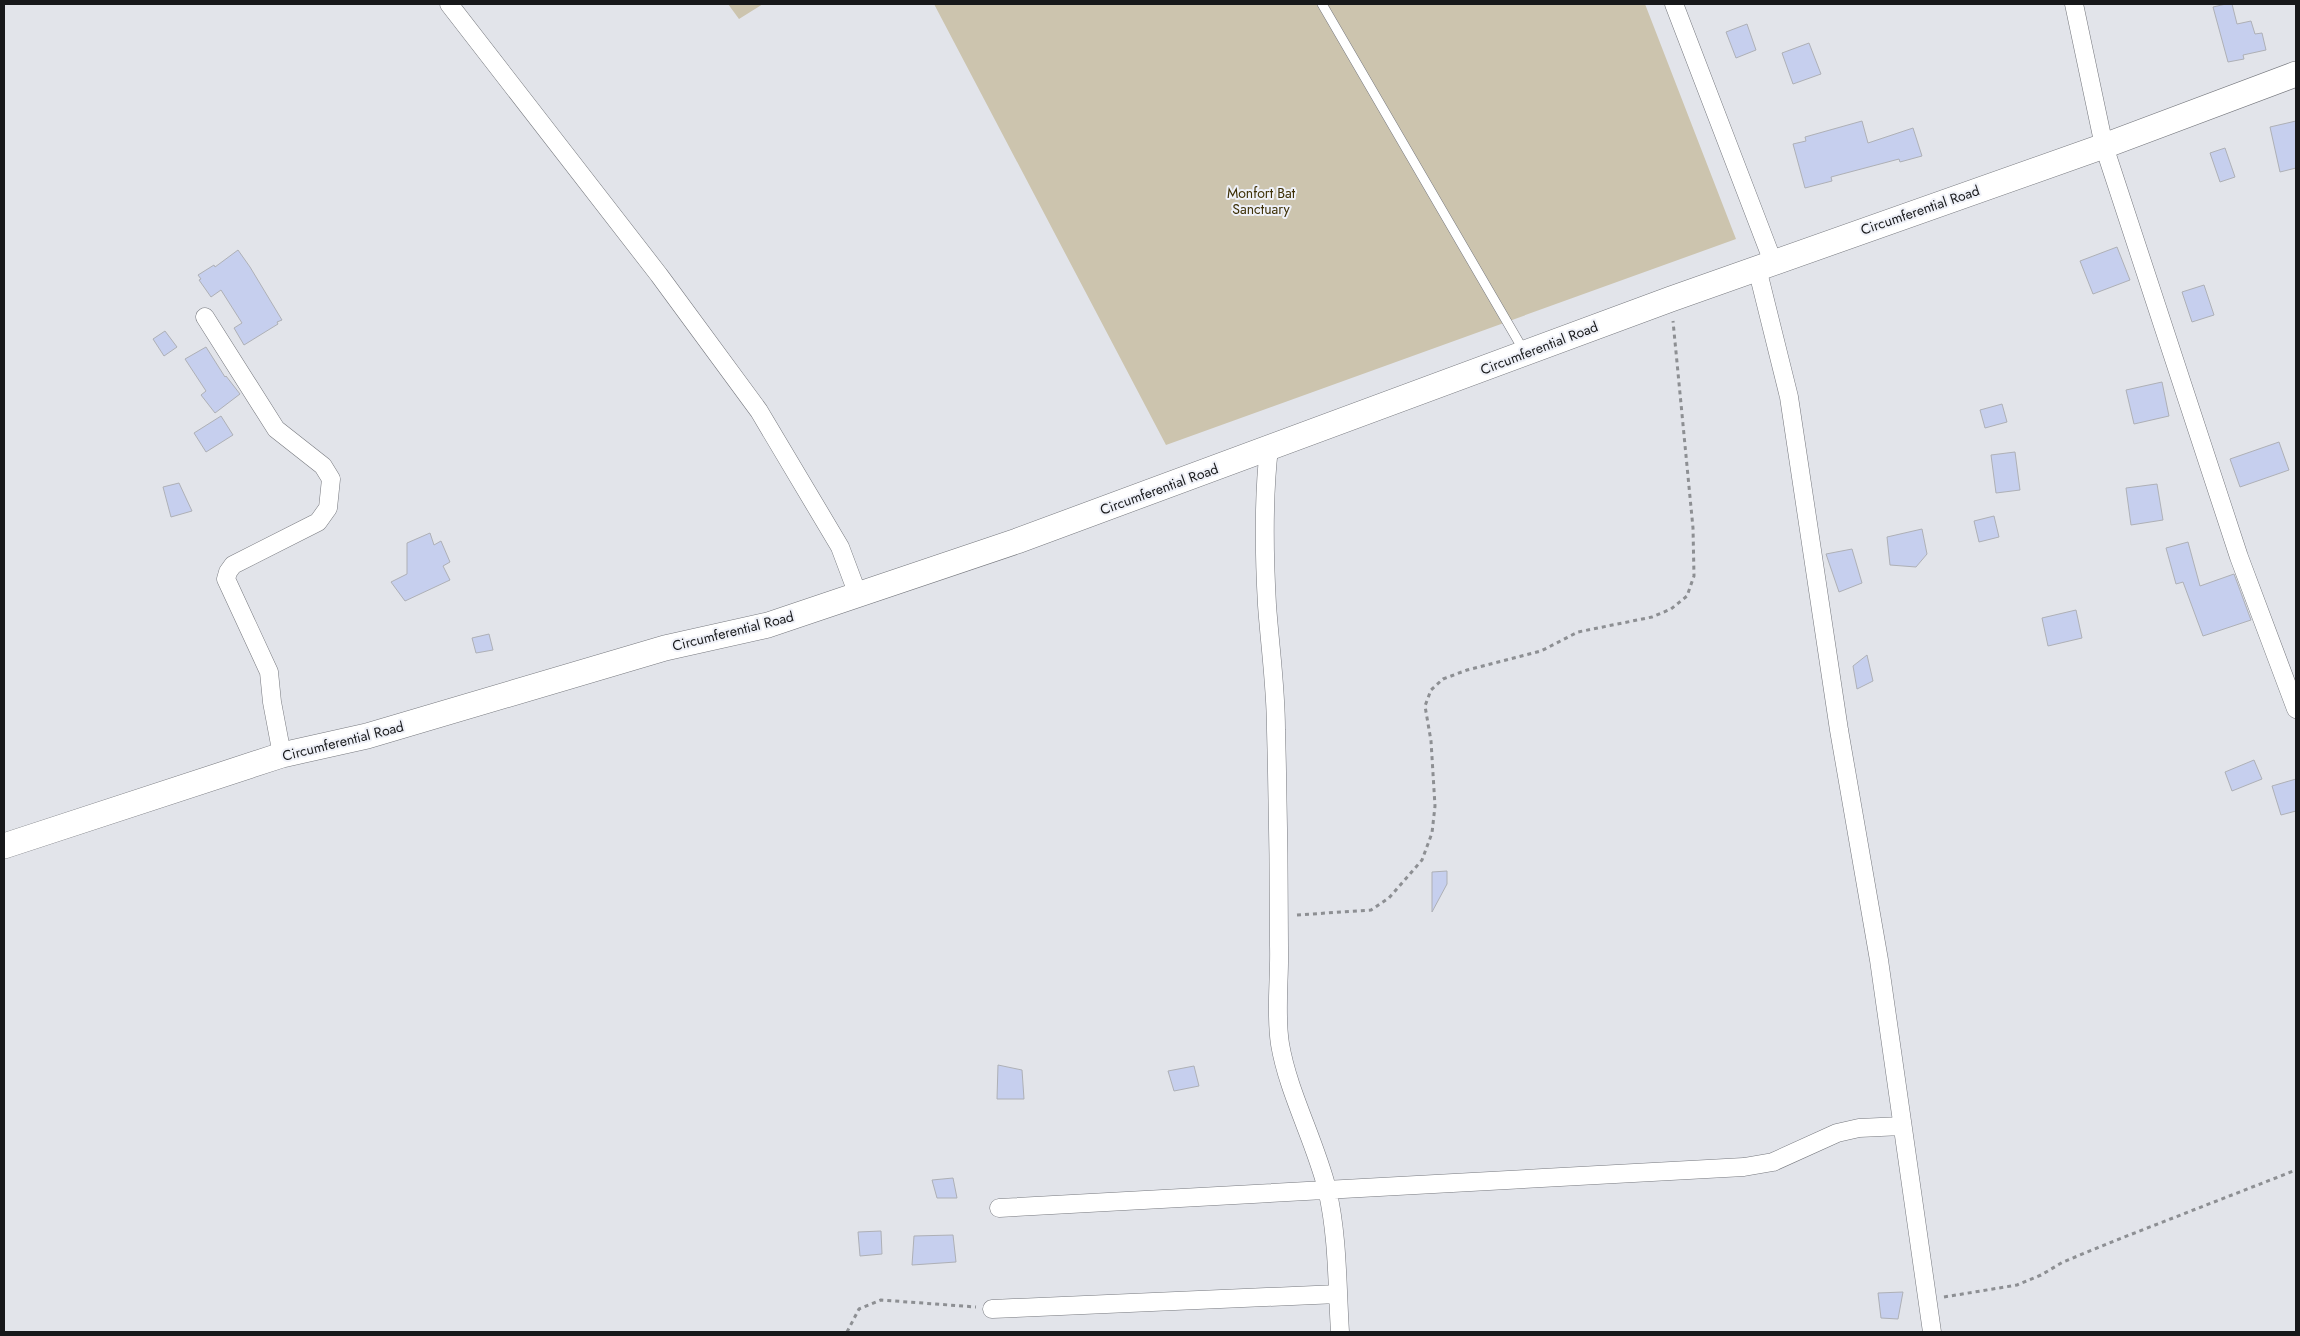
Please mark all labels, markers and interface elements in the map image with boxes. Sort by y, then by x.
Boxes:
street label: Circumferential Road [1858,180,1982,240]
park label: Monfort Bat Sanctuary [1227,183,1296,219]
street label: Circumferential Road [1477,316,1601,380]
street label: Circumferential Road [1097,458,1221,520]
street label: Circumferential Road [670,606,796,656]
street label: Circumferential Road [280,716,406,766]

